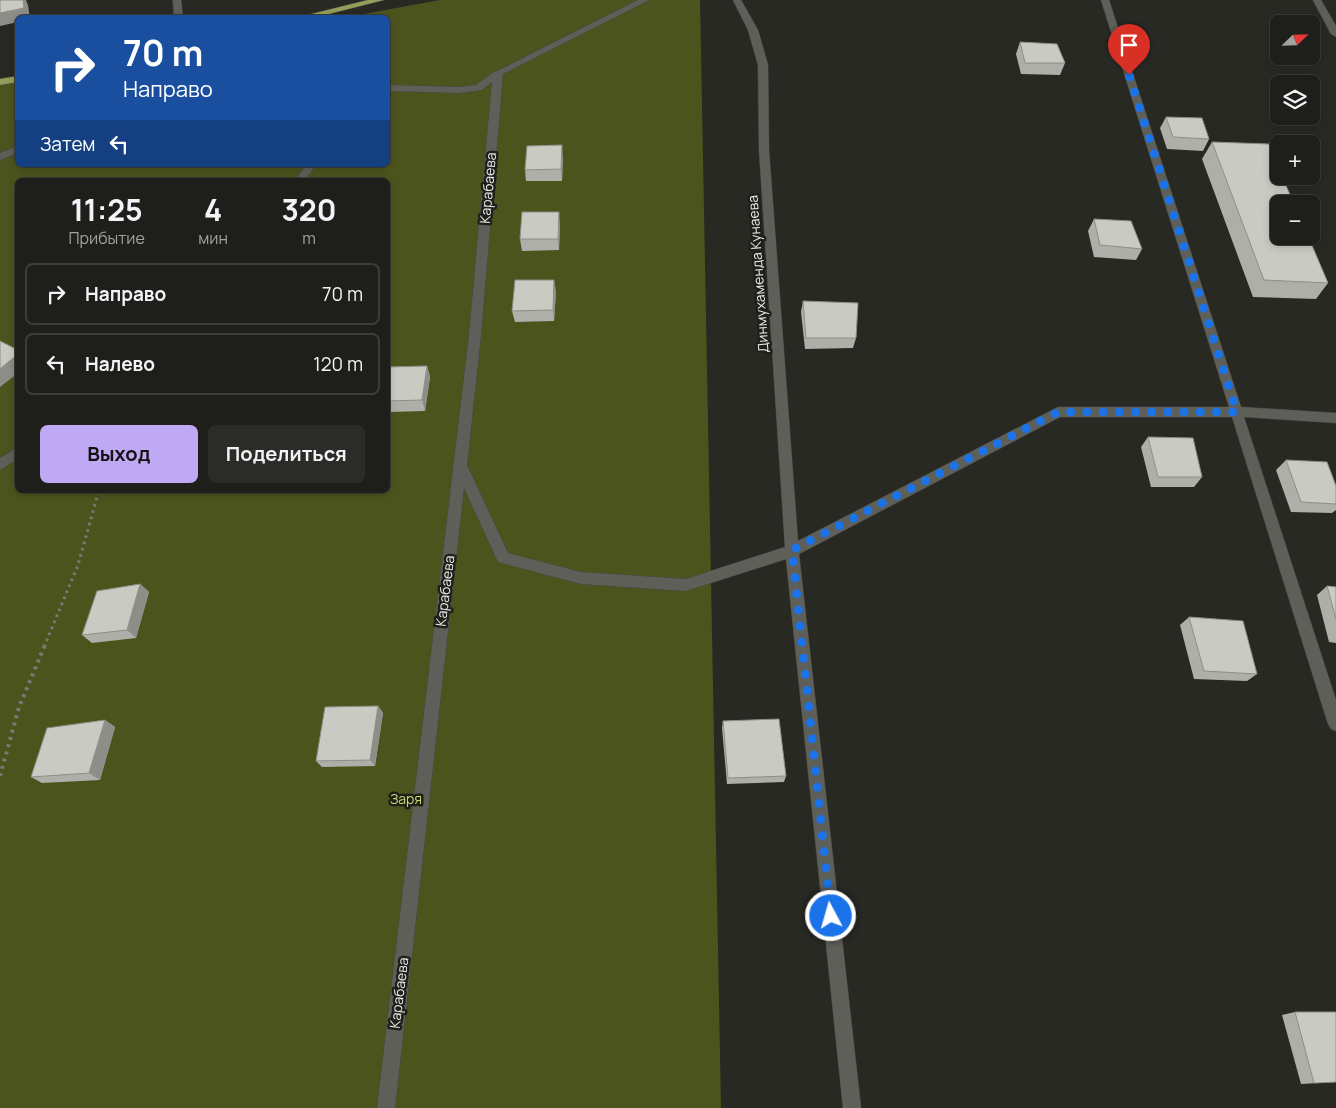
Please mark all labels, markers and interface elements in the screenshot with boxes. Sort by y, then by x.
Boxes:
north arrow [1270,15,1320,65]
map controls [1270,15,1320,245]
pin [1108,24,1150,75]
text: 70 m [123,29,203,77]
icon: arrive [1115,31,1143,59]
icon: right [40,35,105,100]
text: Направо [123,74,213,104]
button: layers [1270,75,1320,125]
icon: left [105,130,133,158]
text: Затем [40,131,95,157]
button: + [1270,135,1320,185]
street label: Карабаева [475,151,500,224]
text: 11:25 [71,189,143,230]
text: 4 [204,189,222,230]
text: 320 [281,189,336,230]
street label: Динмухаменда Кунаева [743,194,772,354]
button: − [1270,195,1320,245]
text: Прибытие [69,227,145,249]
text: мин [198,227,228,249]
text: m [302,227,316,249]
icon: right [42,280,70,308]
text: Направо [85,281,166,307]
text: 70 m [322,281,363,307]
icon: left [42,350,70,378]
text: Налево [85,351,155,377]
text: 120 m [313,351,363,377]
button: Выход [40,425,198,483]
button: Поделиться [208,425,365,483]
street label: Карабаева [431,554,458,628]
park label: Заря [390,789,422,808]
position arrow [804,889,856,941]
street label: Карабаева [385,956,412,1030]

